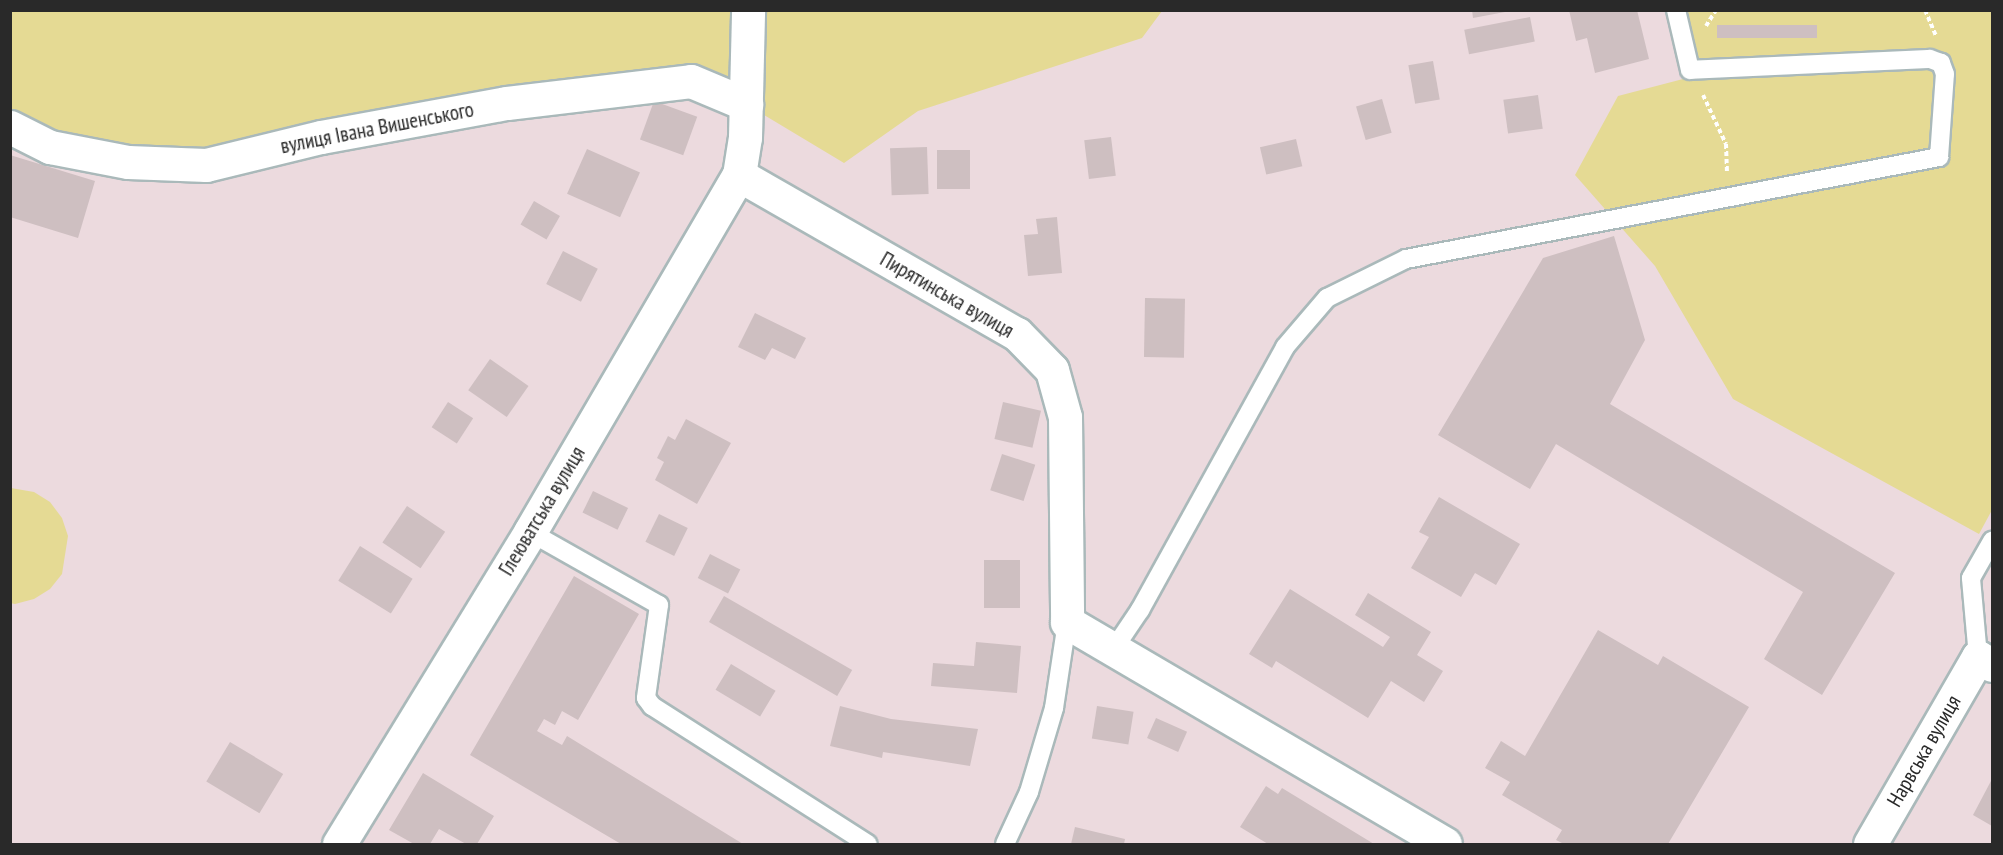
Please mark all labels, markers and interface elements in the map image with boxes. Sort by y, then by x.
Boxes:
street label: вулиця Івана Вишенського [278,97,476,159]
street label: Пирятинська вулиця [876,247,1018,343]
street label: Глеюватська вулиця [494,442,590,580]
street label: Нарвська вулиця [1882,691,1966,811]

